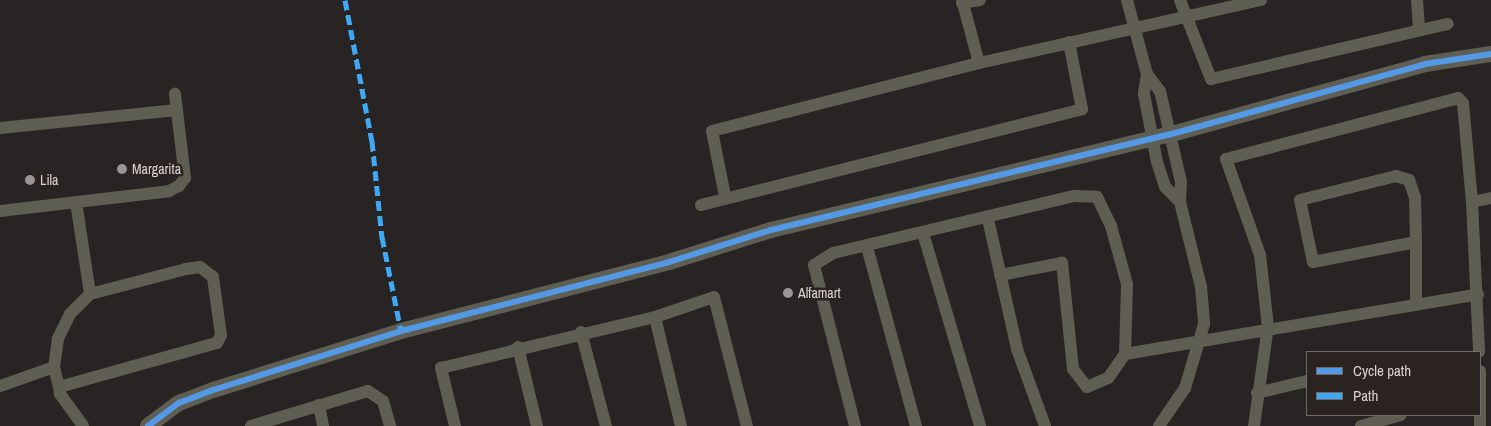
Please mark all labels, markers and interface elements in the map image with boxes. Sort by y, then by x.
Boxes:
place label: Margarita [132,161,181,177]
marker: Margarita [116,163,128,175]
place label: Lila [40,172,59,188]
marker: Lila [24,174,36,186]
place label: Alfamart [798,285,841,301]
marker: Alfamart [782,287,794,299]
legend [1306,351,1481,416]
text: Cycle path [1353,360,1411,381]
text: Path [1353,385,1378,406]

